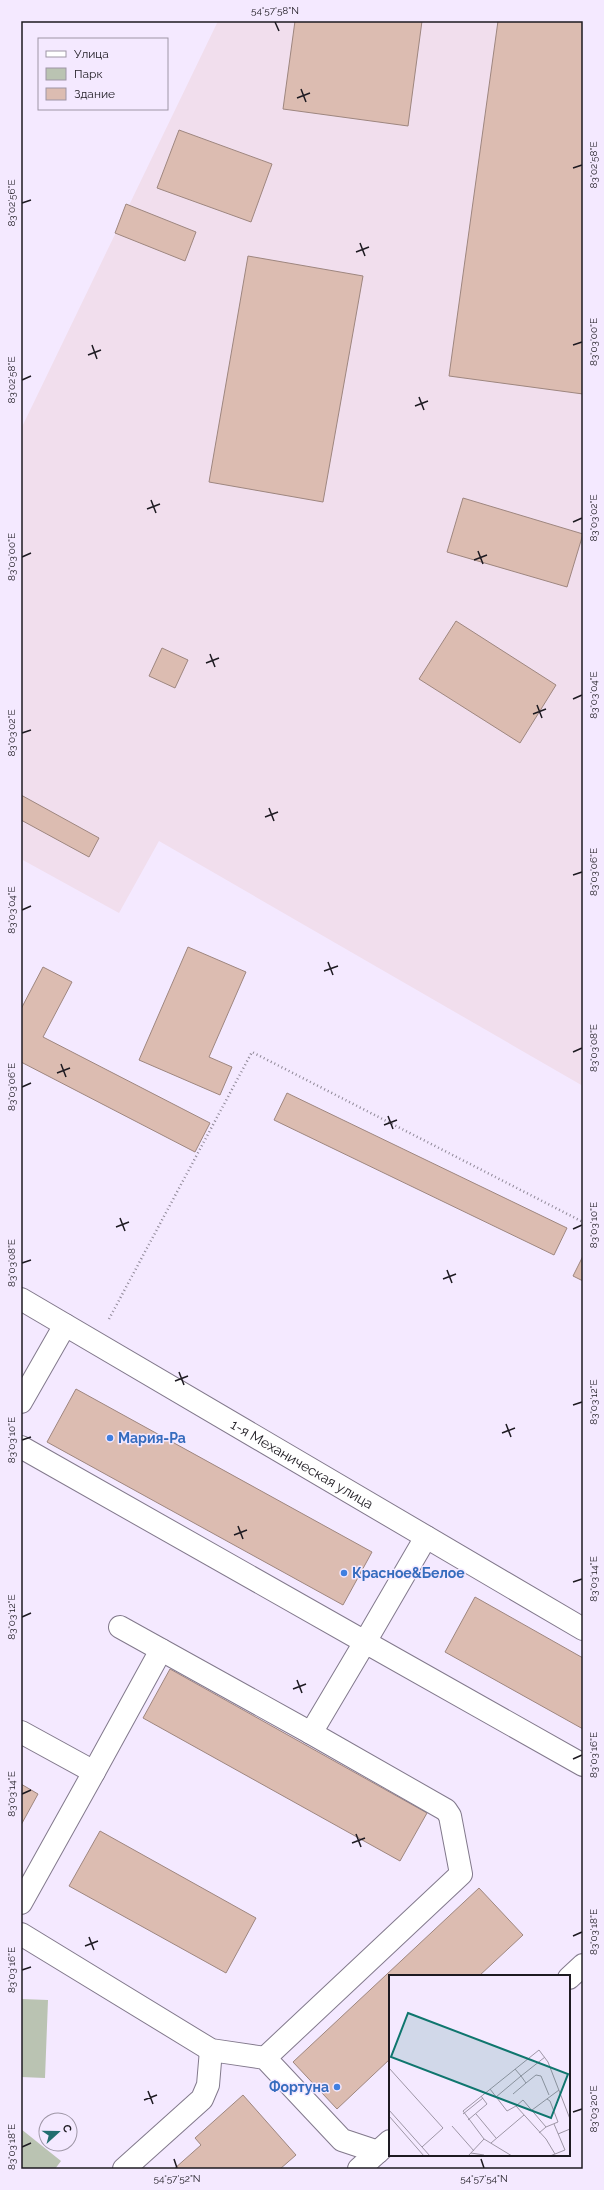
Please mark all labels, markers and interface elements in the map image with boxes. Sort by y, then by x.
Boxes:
text: 54°57'58"N [251,5,299,16]
legend [38,38,168,110]
text: Улица [74,47,109,61]
text: Парк [74,67,103,81]
text: Здание [74,87,115,101]
text: 83°02'58"E [588,141,599,189]
text: 83°02'56"E [6,179,17,227]
text: 83°03'00"E [588,318,599,366]
text: 83°02'58"E [6,356,17,404]
text: 83°03'02"E [588,494,599,542]
text: 83°03'00"E [6,533,17,581]
text: 83°03'04"E [588,671,599,719]
text: 83°03'02"E [6,709,17,757]
text: 83°03'06"E [588,848,599,896]
text: 83°03'04"E [6,886,17,934]
text: 83°03'08"E [588,1024,599,1072]
text: 83°03'06"E [6,1063,17,1111]
text: 83°03'10"E [588,1202,599,1248]
text: 83°03'08"E [6,1239,17,1287]
text: 83°03'12"E [588,1379,599,1425]
street label: 1-я Механическая улица [228,1416,376,1512]
text: 83°03'10"E [6,1417,17,1463]
place label: Мария-Ра [118,1430,186,1446]
marker: Мария-Ра [105,1433,115,1443]
text: 83°03'14"E [588,1556,599,1602]
place label: Красное&Белое [352,1565,465,1581]
marker: Красное&Белое [339,1568,349,1578]
text: 83°03'12"E [6,1594,17,1640]
text: 83°03'16"E [588,1732,599,1778]
text: 83°03'14"E [6,1771,17,1817]
text: 83°03'18"E [588,1909,599,1955]
text: 83°03'16"E [6,1947,17,1993]
inset map [389,1975,570,2156]
place label: Фортуна [269,2079,329,2095]
marker: Фортуна [332,2082,342,2092]
text: 83°03'20"E [588,2085,599,2133]
north arrow [38,2112,78,2152]
text: С [59,2123,74,2135]
text: 83°03'18"E [6,2124,17,2170]
text: 54°57'52"N [153,2173,201,2184]
text: 54°57'54"N [460,2173,508,2184]

